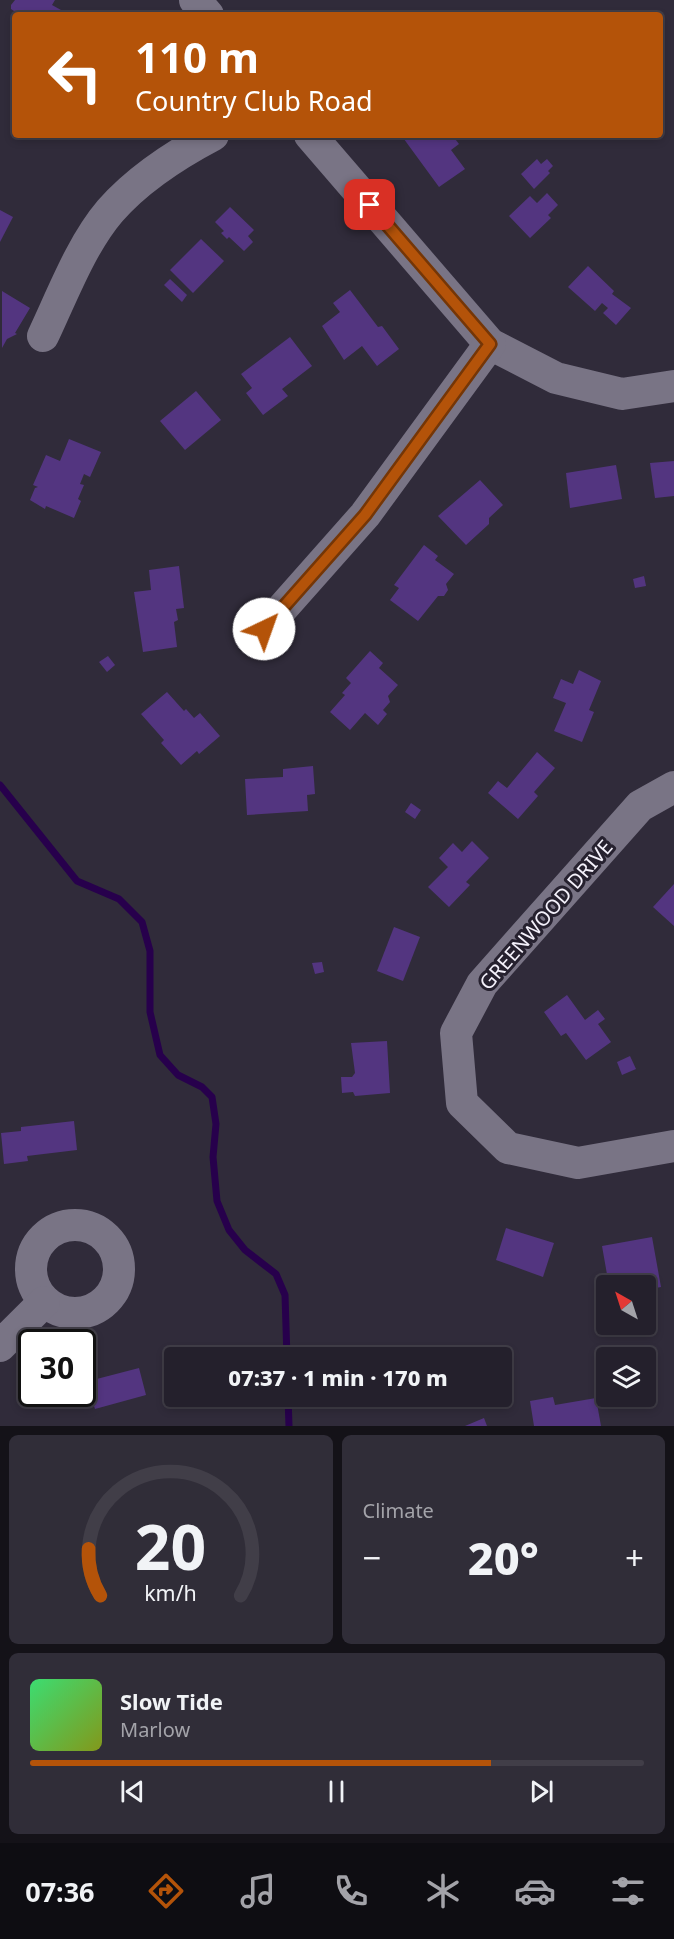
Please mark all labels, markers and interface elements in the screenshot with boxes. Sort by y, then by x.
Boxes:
text: 110 m [135,28,259,85]
icon: left [36,36,114,114]
text: Country Club Road [135,82,373,119]
pin [344,179,395,230]
icon: arrive [353,188,386,221]
position arrow [232,597,296,661]
street label: GREENWOOD DRIVE [473,834,618,996]
north arrow [596,1275,656,1335]
map controls [596,1275,656,1407]
speed limit sign: 30 [18,1329,96,1407]
button: layers [596,1347,656,1407]
text: 07:37 · 1 min · 170 m [228,1362,448,1392]
text: Climate [363,1497,434,1524]
text: 20 [135,1503,206,1588]
text: 20° [468,1527,539,1588]
text: − [363,1535,381,1580]
text: + [625,1535,644,1580]
text: km/h [144,1579,197,1608]
text: Slow Tide [120,1686,223,1716]
text: Marlow [120,1716,190,1743]
icon: previous [116,1775,149,1808]
icon: pause [320,1775,353,1808]
icon: next [525,1775,558,1808]
icon: directions [145,1870,187,1912]
icon: music [237,1870,279,1912]
icon: phone [330,1870,372,1912]
icon: climate [422,1870,464,1912]
icon: car [514,1870,556,1912]
icon: filters [607,1870,649,1912]
text: 07:36 [25,1873,95,1910]

